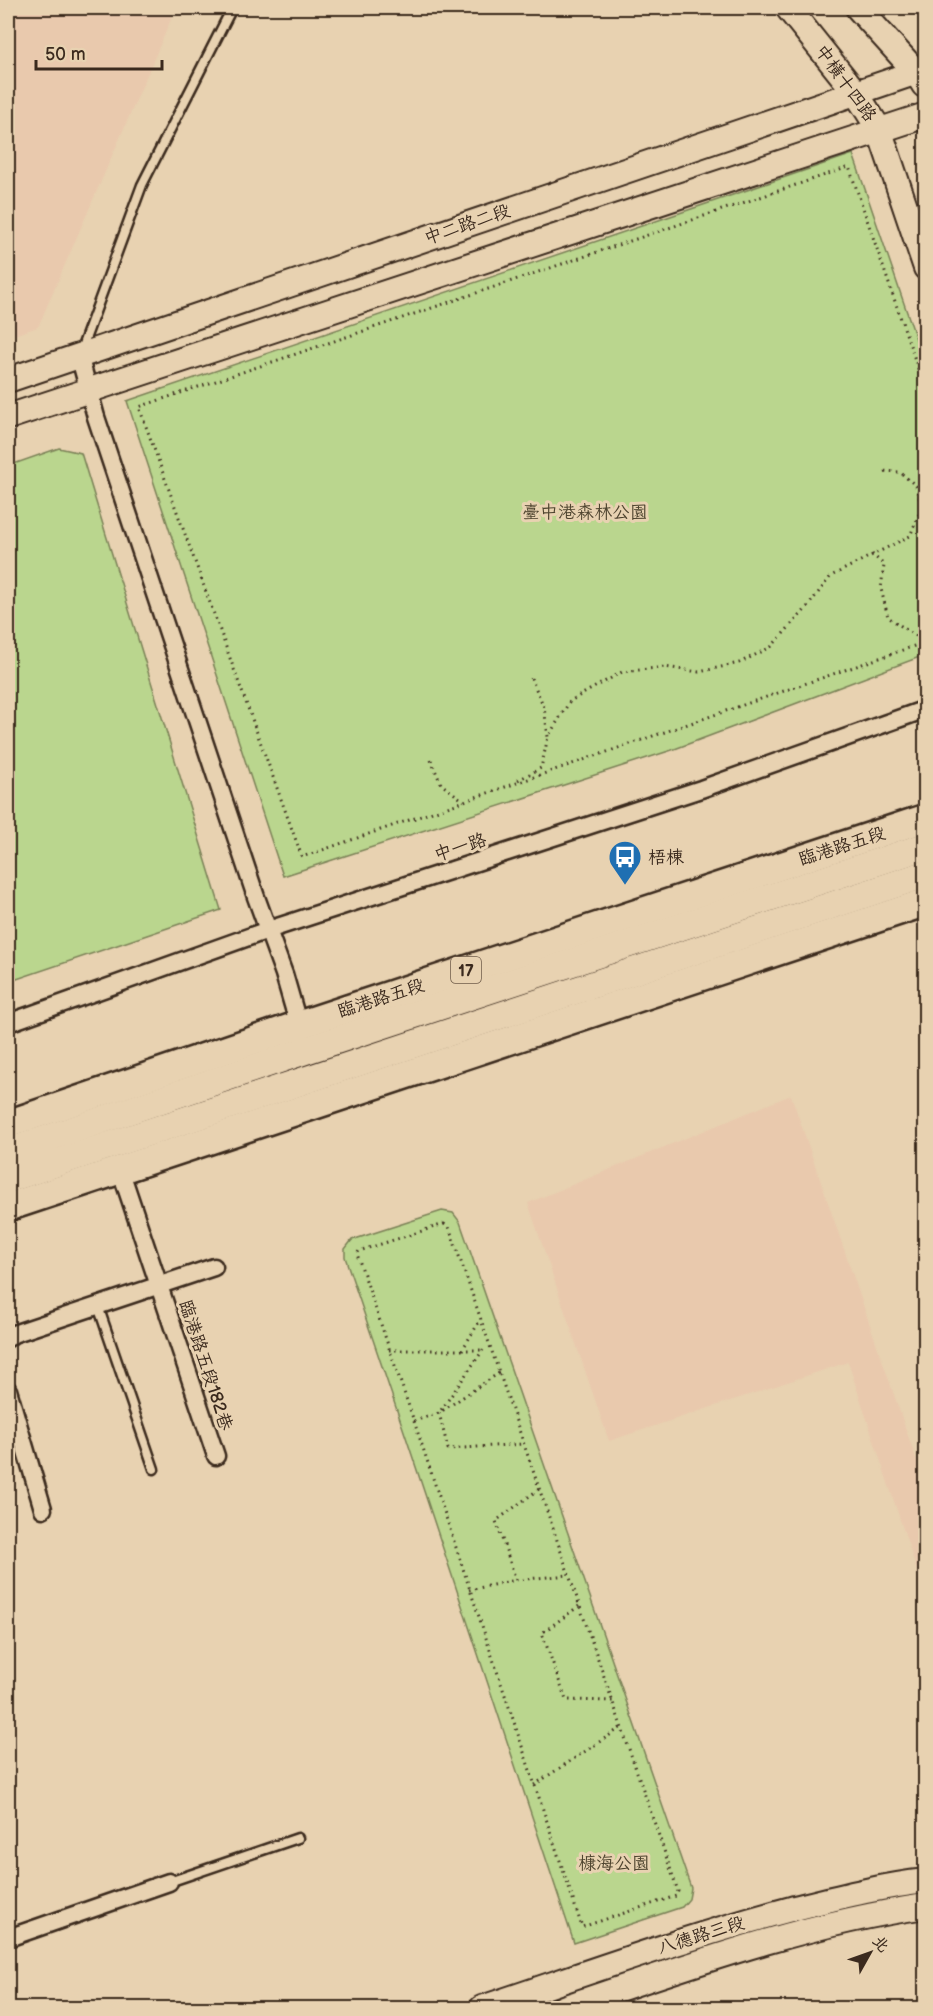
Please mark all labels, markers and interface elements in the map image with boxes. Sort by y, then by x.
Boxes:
scale bar [36,33,162,71]
street label: 中橫十四路 [811,41,881,126]
text: 50 m [45,44,86,65]
street label: 中二路二段 [421,200,513,249]
park label: 臺中港森林公園 [522,502,648,523]
street label: 臨港路五段 [796,823,888,870]
street label: 中一路 [431,829,489,866]
bus stop icon: 梧棟 [607,839,643,886]
place label: 梧棟 [648,847,684,868]
road number: 17 [451,957,481,983]
street label: 臨港路五段 [335,975,427,1022]
street label: 臨港路五段182巷 [175,1297,237,1433]
park label: 槺海公園 [578,1853,650,1874]
street label: 八德路三段 [655,1912,747,1959]
north arrow [840,1923,900,1983]
text: 北 [868,1932,893,1957]

